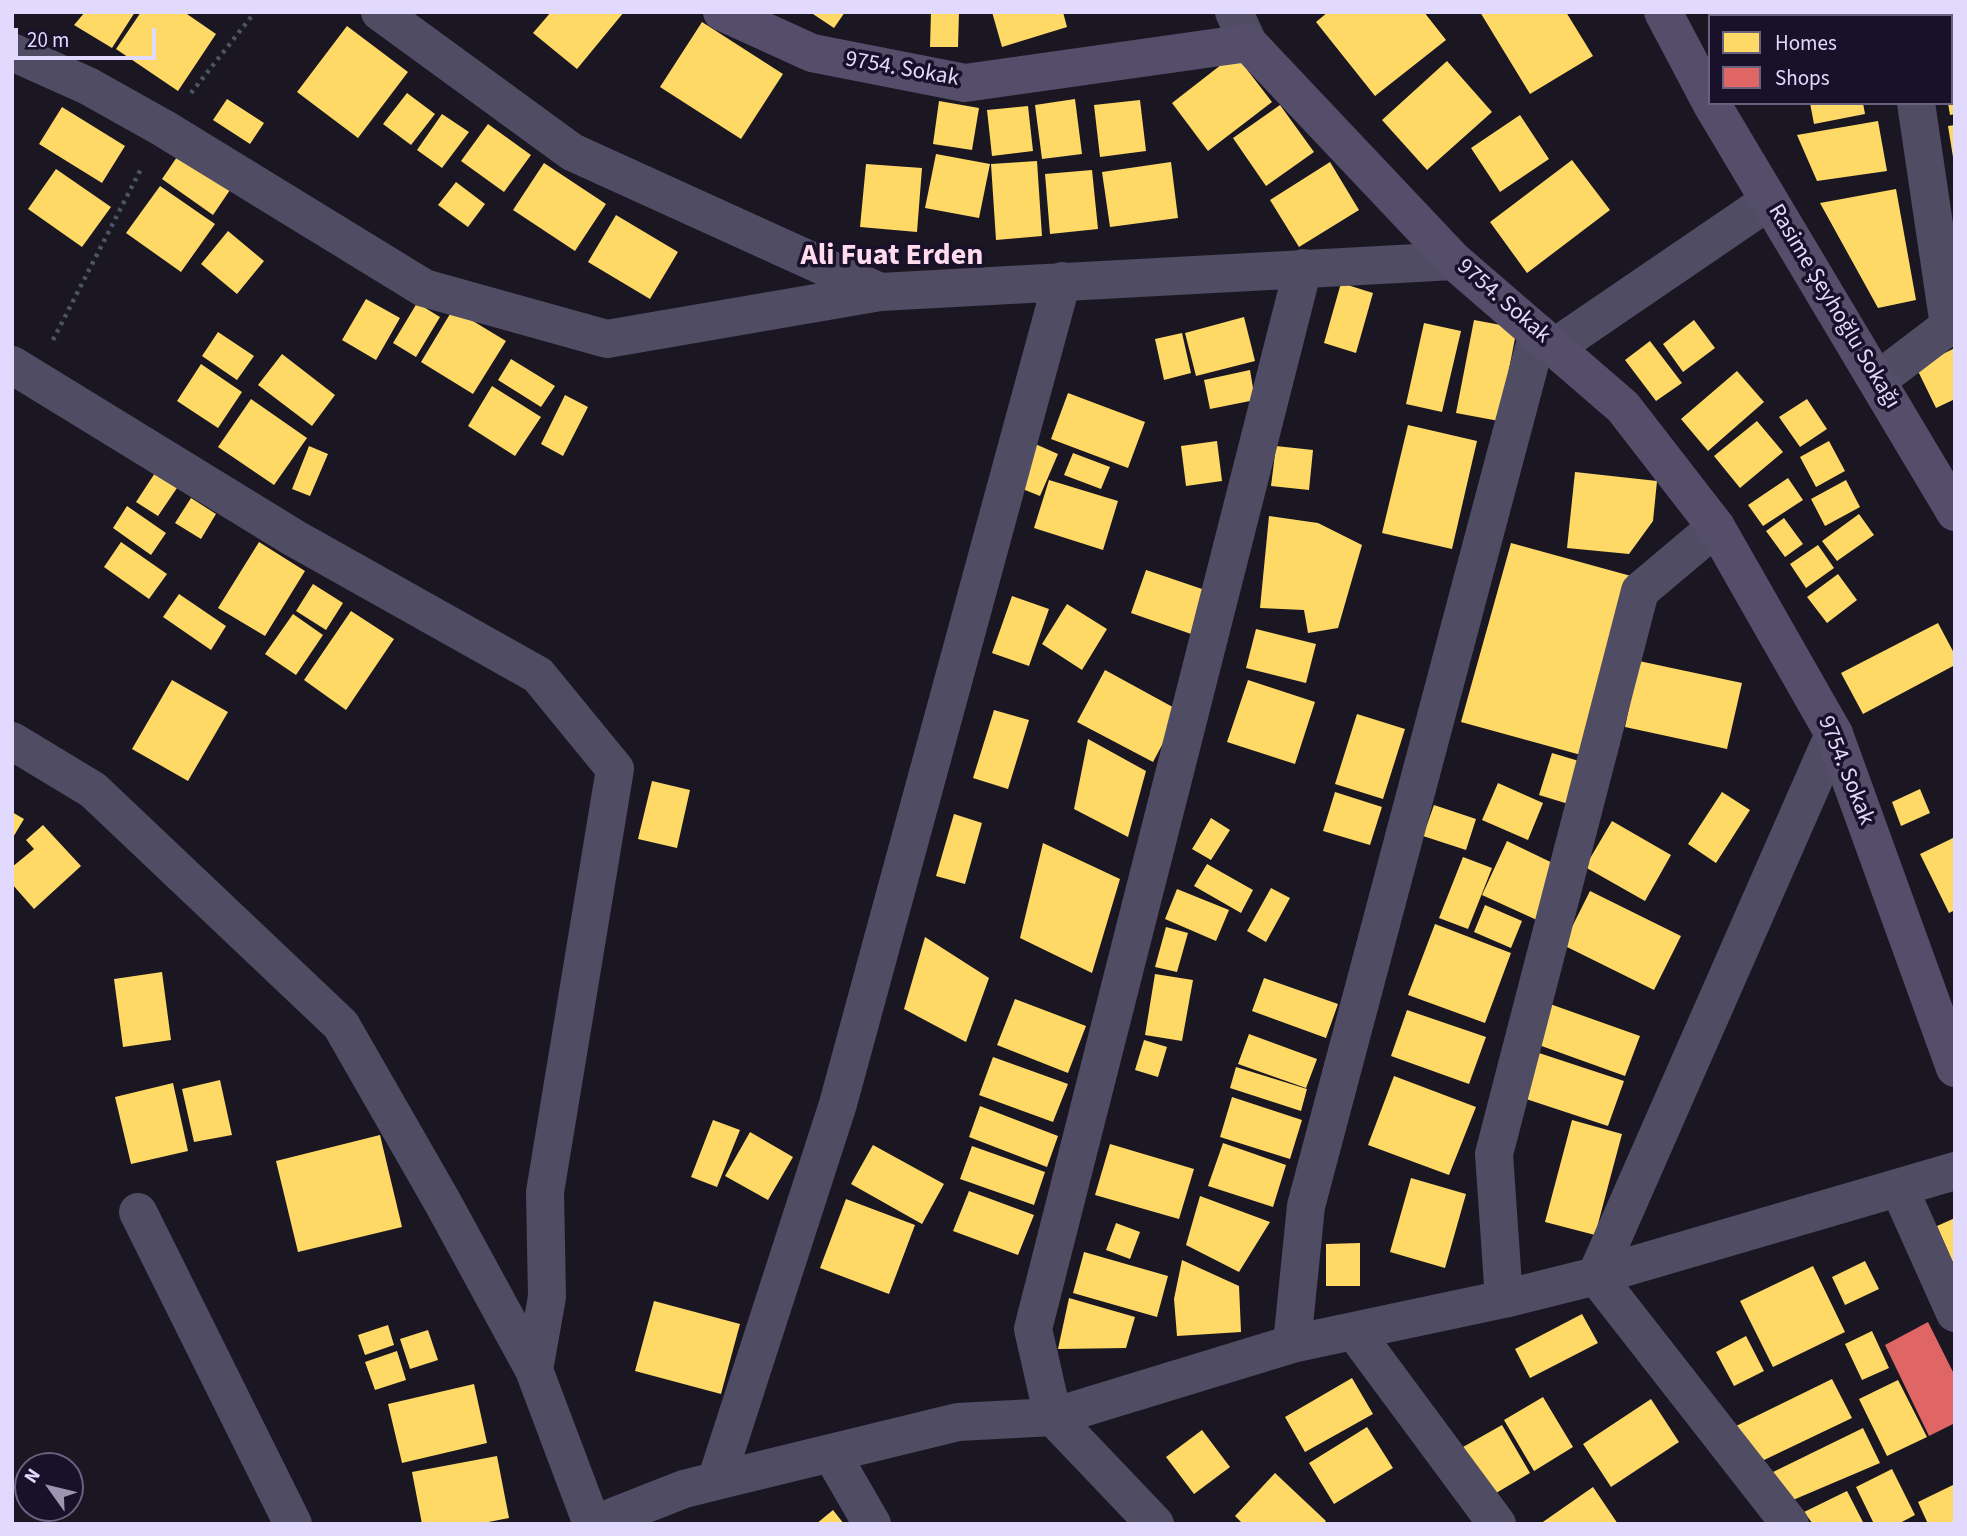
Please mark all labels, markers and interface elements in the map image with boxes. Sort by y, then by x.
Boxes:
scale bar [18,14,159,58]
legend [1708,14,1953,105]
text: 20 m [27,25,69,55]
text: Homes [1775,28,1837,58]
street label: 9754. Sokak [843,46,961,94]
text: Shops [1775,63,1829,93]
street label: Rasime Şeyhoğlu Sokağı [1761,200,1905,414]
district label: Ali Fuat Erden [801,239,983,275]
street label: 9754. Sokak [1451,254,1555,350]
street label: 9754. Sokak [1811,713,1879,829]
north arrow [14,1452,84,1522]
text: N [18,1463,48,1489]

